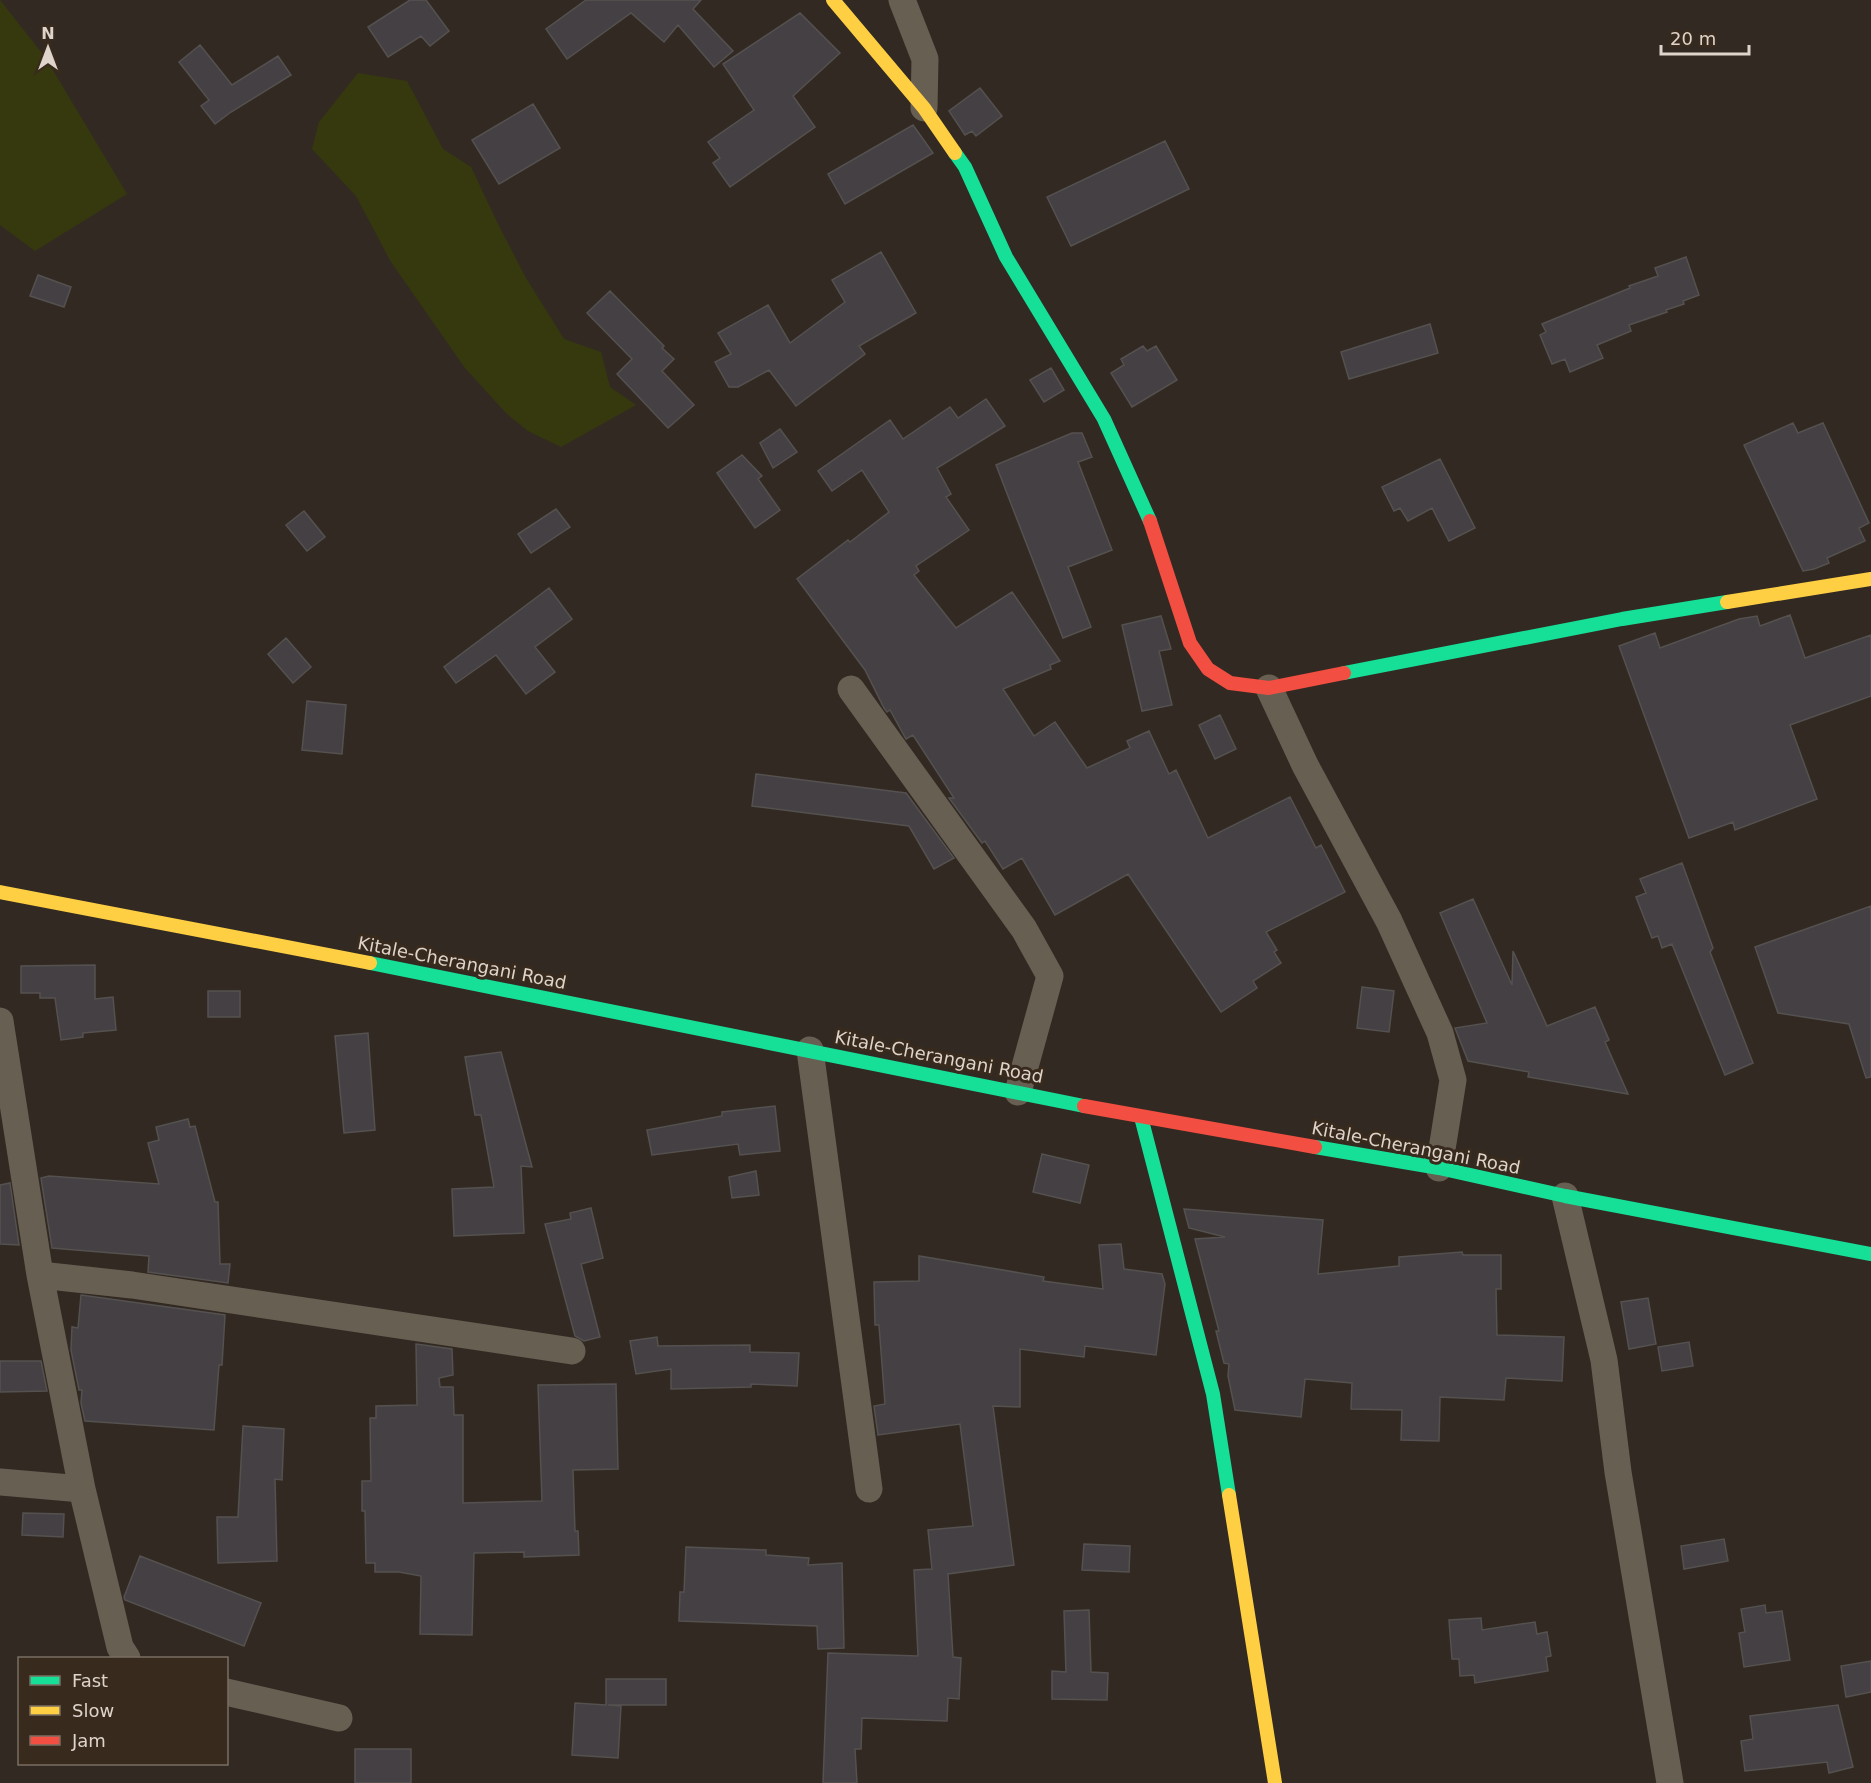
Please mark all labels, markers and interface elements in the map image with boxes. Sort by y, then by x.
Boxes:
north arrow [18,18,78,78]
scale bar [1661,18,1750,56]
text: N [41,24,55,43]
text: 20 m [1670,28,1716,49]
street label: Kitale-Cherangani Road [356,932,568,993]
street label: Kitale-Cherangani Road [833,1026,1045,1087]
street label: Kitale-Cherangani Road [1310,1117,1522,1178]
legend [18,1657,228,1765]
text: Fast [72,1670,108,1691]
text: Slow [72,1700,114,1721]
text: Jam [71,1730,106,1751]

